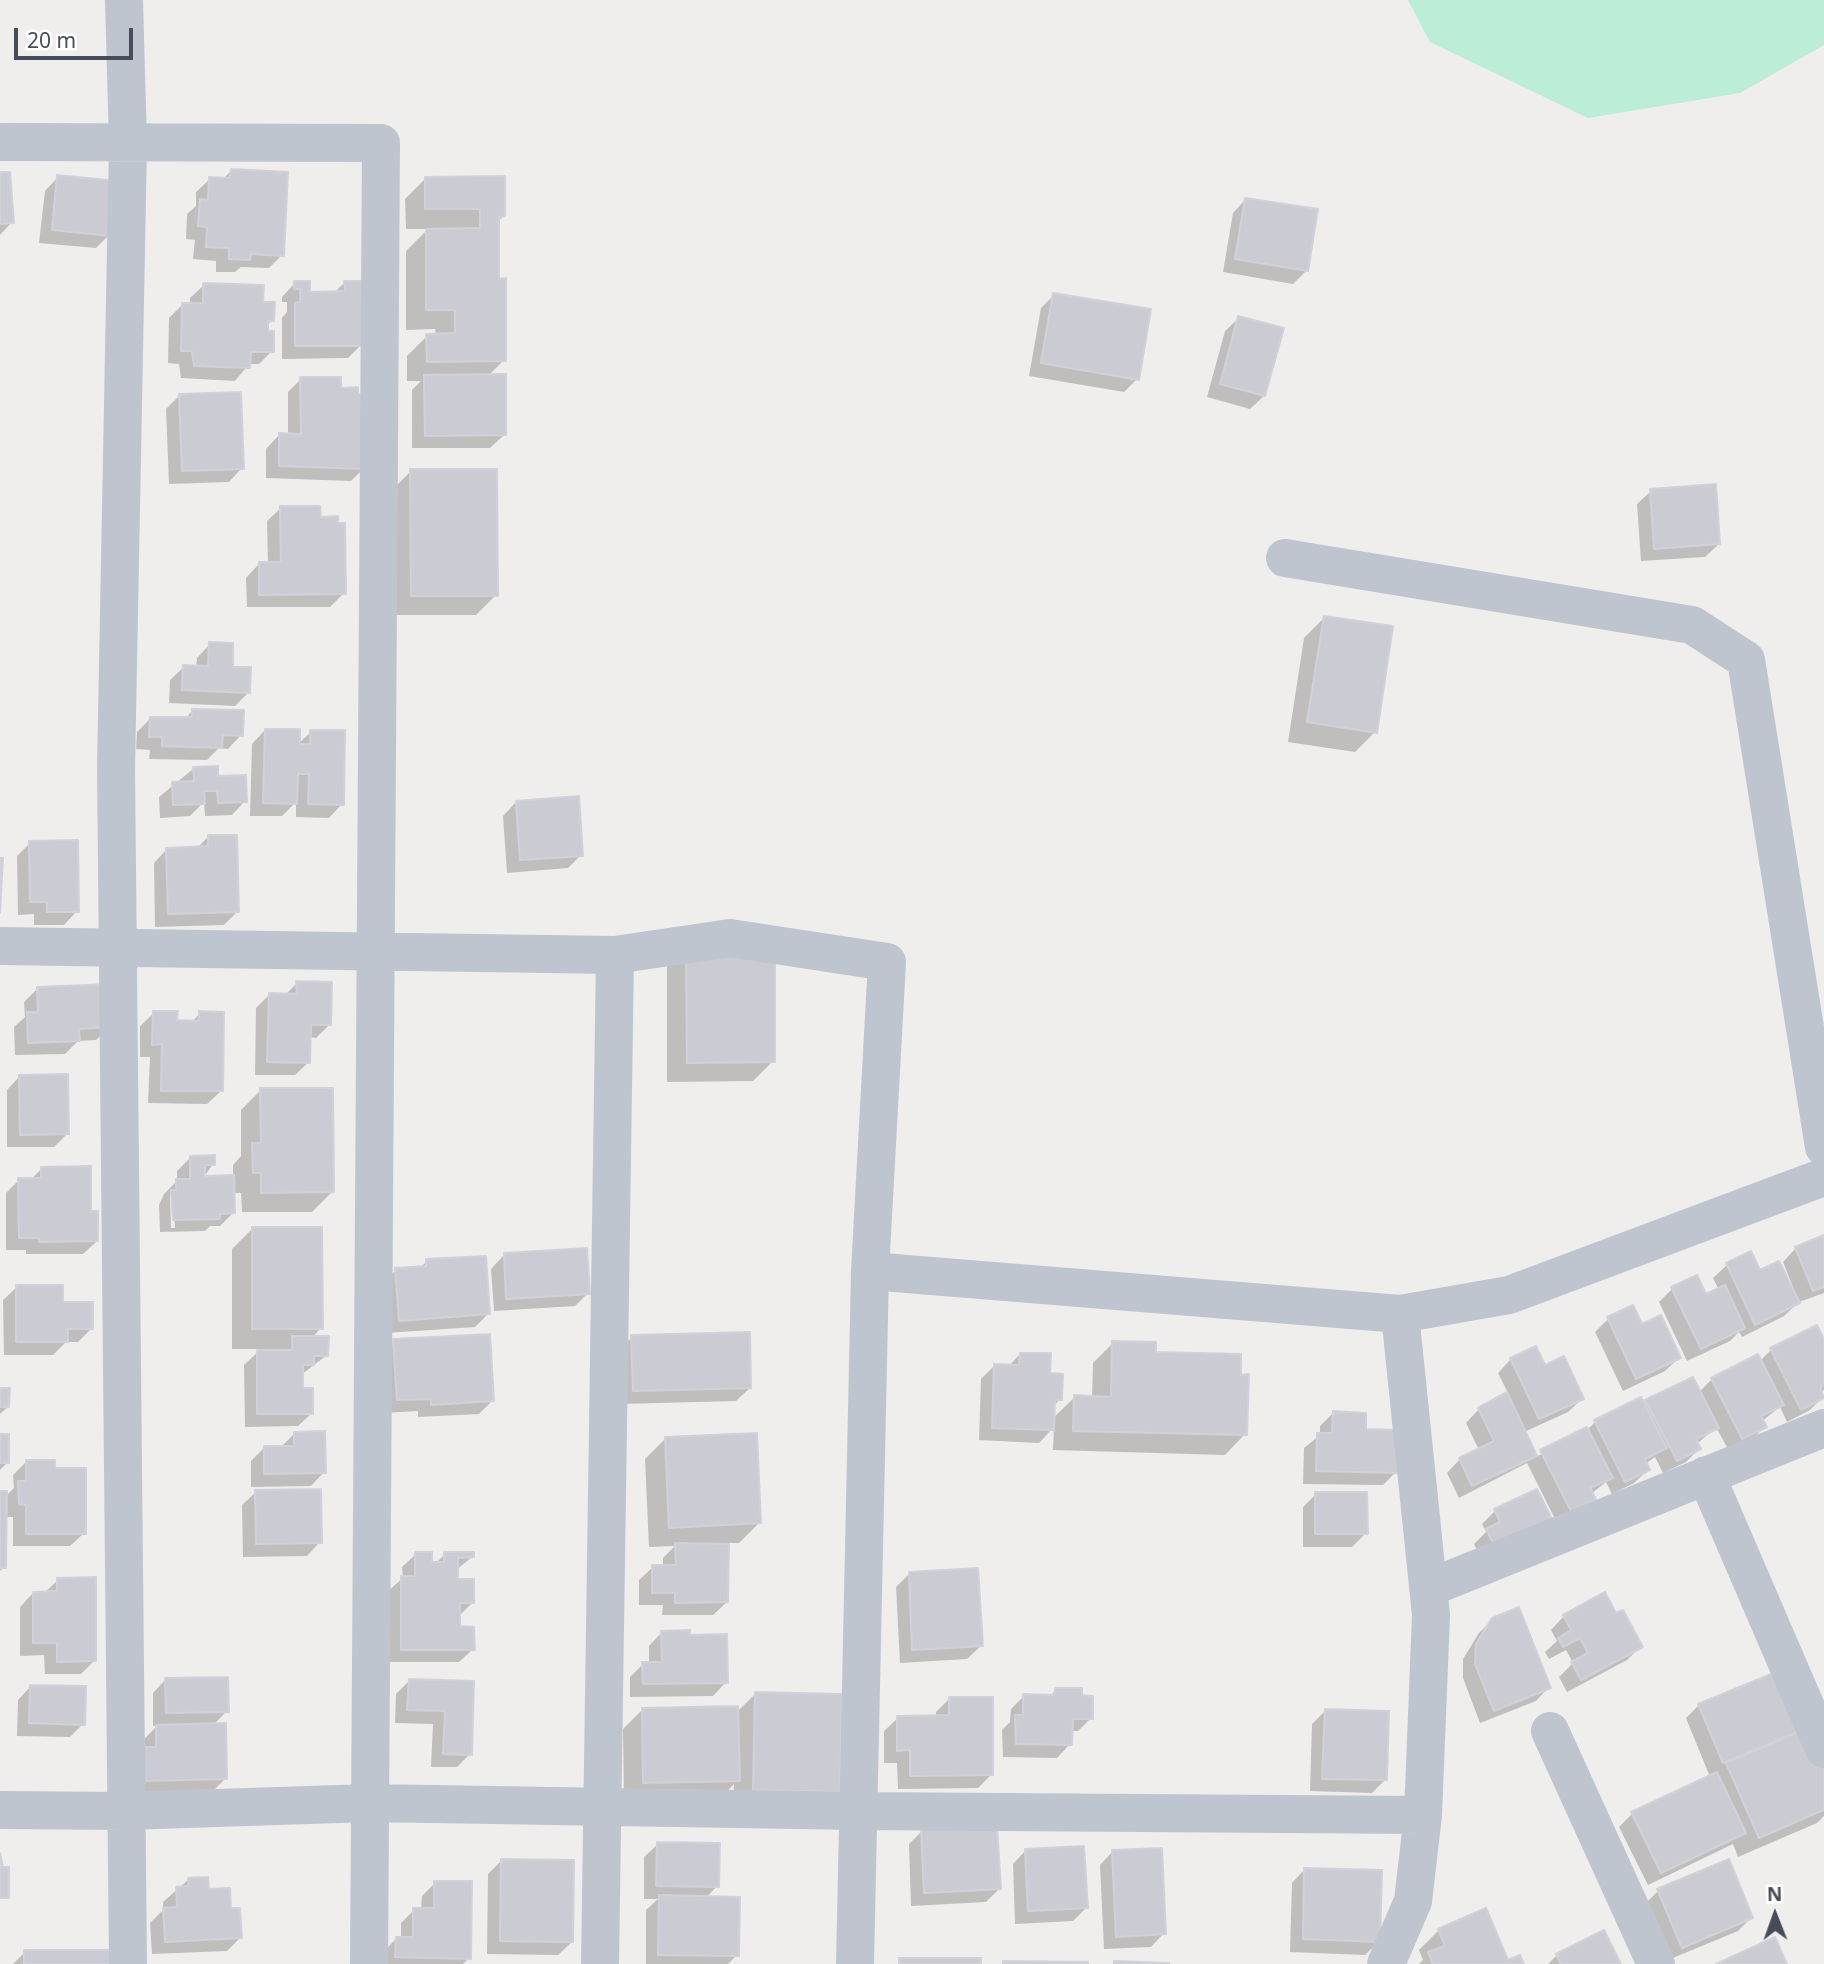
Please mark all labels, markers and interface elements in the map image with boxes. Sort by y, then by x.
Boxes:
scale bar [18,14,136,58]
text: 20 m [27,26,76,54]
north arrow [1740,1880,1810,1950]
text: N [1767,1881,1783,1907]

